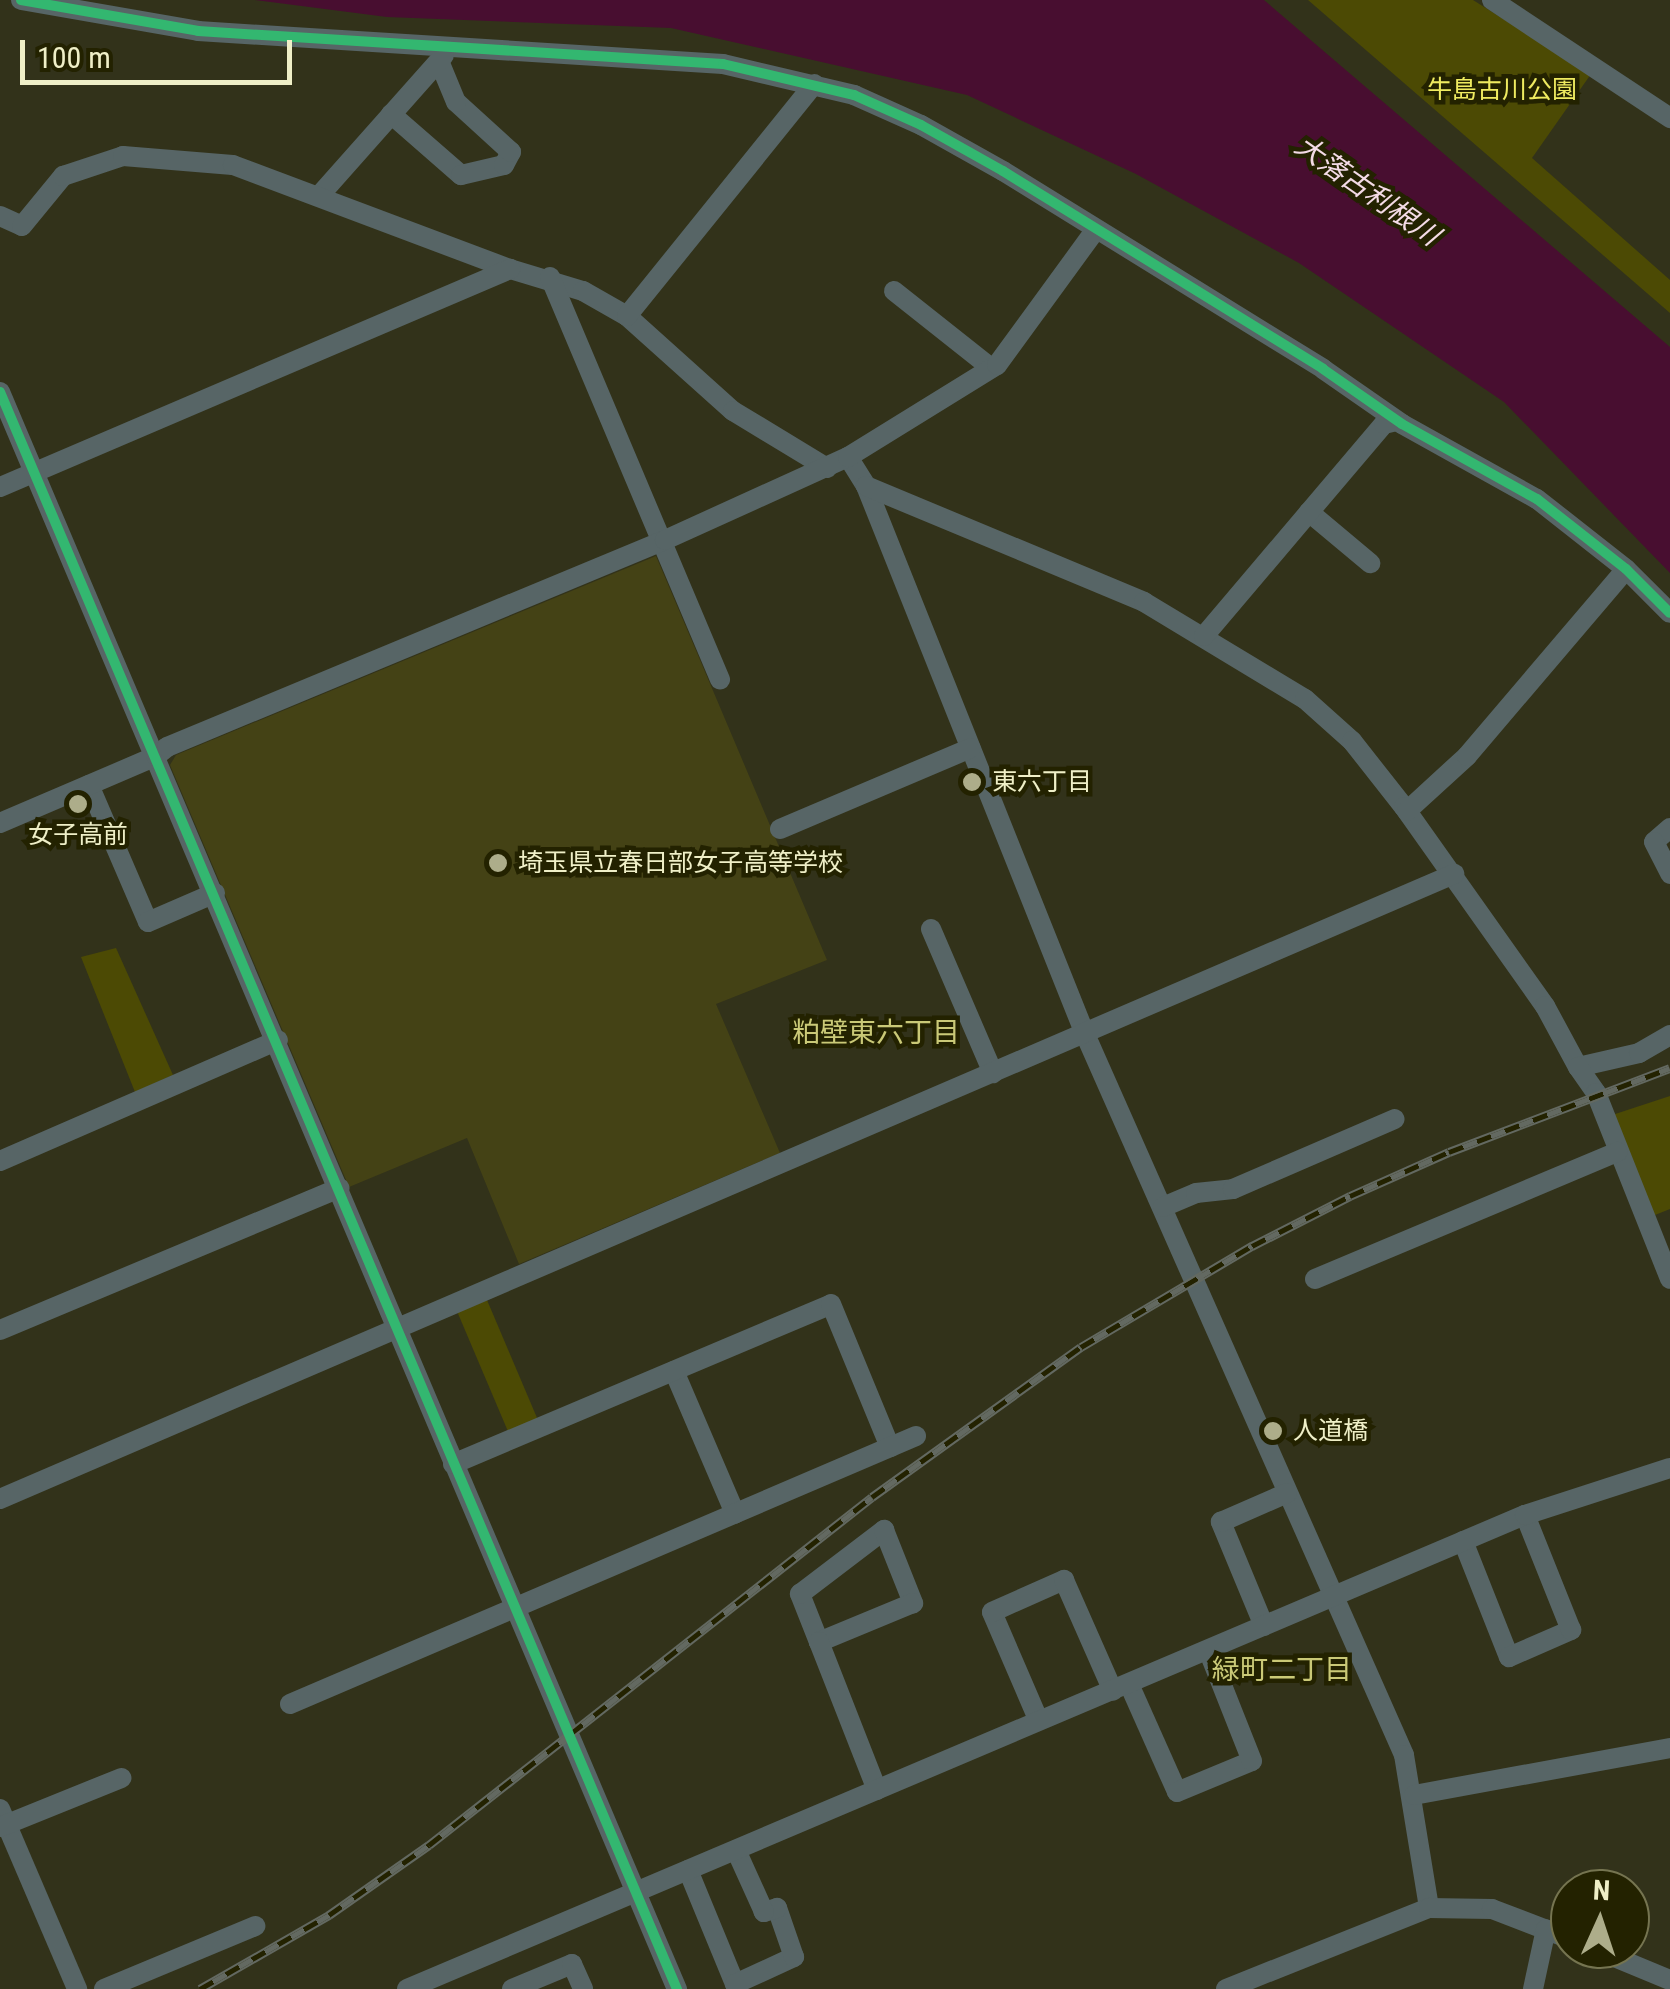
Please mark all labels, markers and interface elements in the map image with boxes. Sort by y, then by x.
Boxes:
scale bar [25,20,298,82]
text: 100 m [37,40,111,75]
park label: 牛島古川公園 [1427,75,1577,105]
water label: 大落古利根川 [1289,129,1445,253]
place label: 東六丁目 [992,767,1092,797]
marker: 東六丁目 [961,771,983,793]
marker: 女子高前 [67,793,89,815]
place label: 女子高前 [28,820,128,850]
place label: 埼玉県立春日部女子高等学校 [518,848,843,878]
marker: 埼玉県立春日部女子高等学校 [487,852,509,874]
district label: 粕壁東六丁目 [792,1016,960,1050]
place label: 人道橋 [1293,1416,1368,1446]
marker: 人道橋 [1262,1420,1284,1442]
district label: 緑町二丁目 [1212,1653,1352,1687]
north arrow [1550,1869,1650,1969]
text: N [1592,1874,1611,1907]

